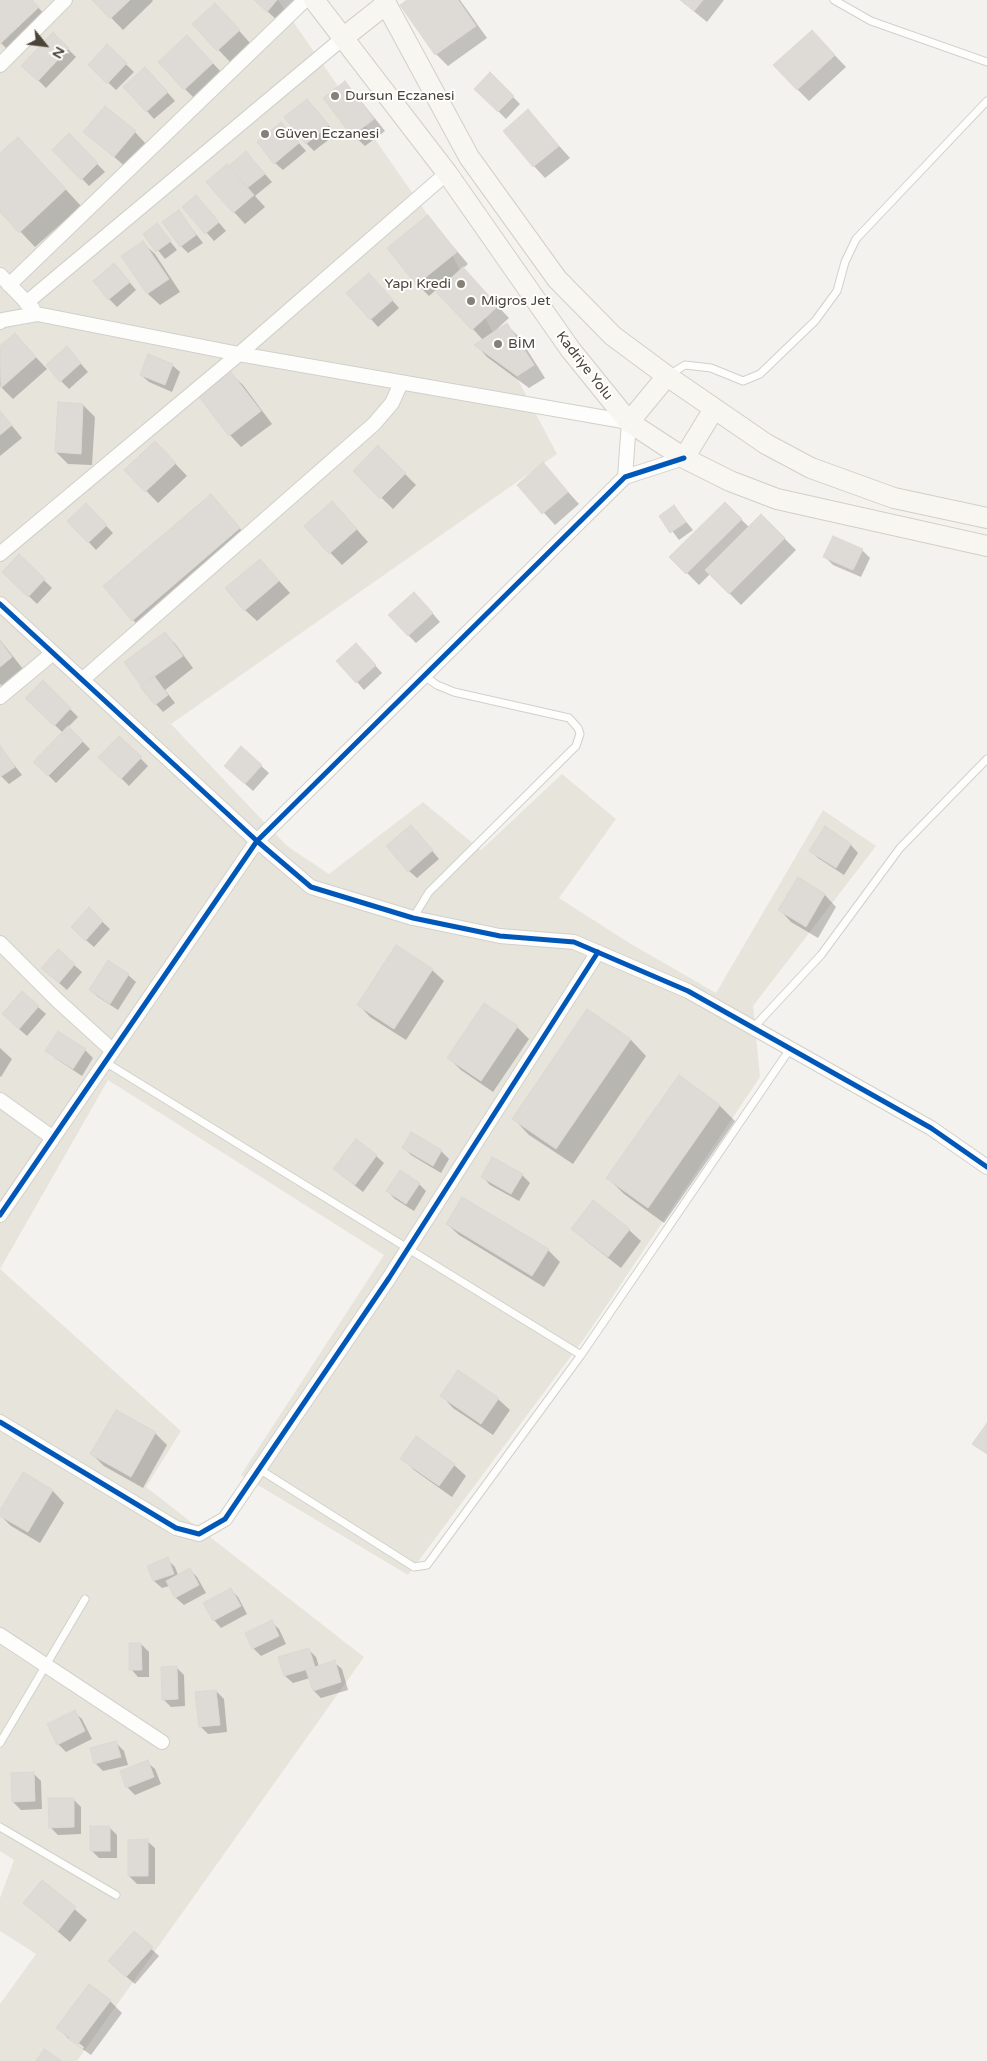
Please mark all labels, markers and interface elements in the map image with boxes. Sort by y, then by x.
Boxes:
north arrow [20,20,70,70]
text: N [48,43,69,62]
place label: Dursun Eczanesi [345,88,454,104]
marker: Dursun Eczanesi [329,90,341,102]
place label: Güven Eczanesi [275,126,379,142]
marker: Güven Eczanesi [259,128,271,140]
place label: Yapı Kredi [385,276,451,292]
marker: Yapı Kredi [455,278,467,290]
place label: Migros Jet [481,293,551,309]
marker: Migros Jet [465,295,477,307]
street label: Kadriye Yolu [552,328,616,404]
place label: BİM [508,336,535,352]
marker: BİM [492,338,504,350]

